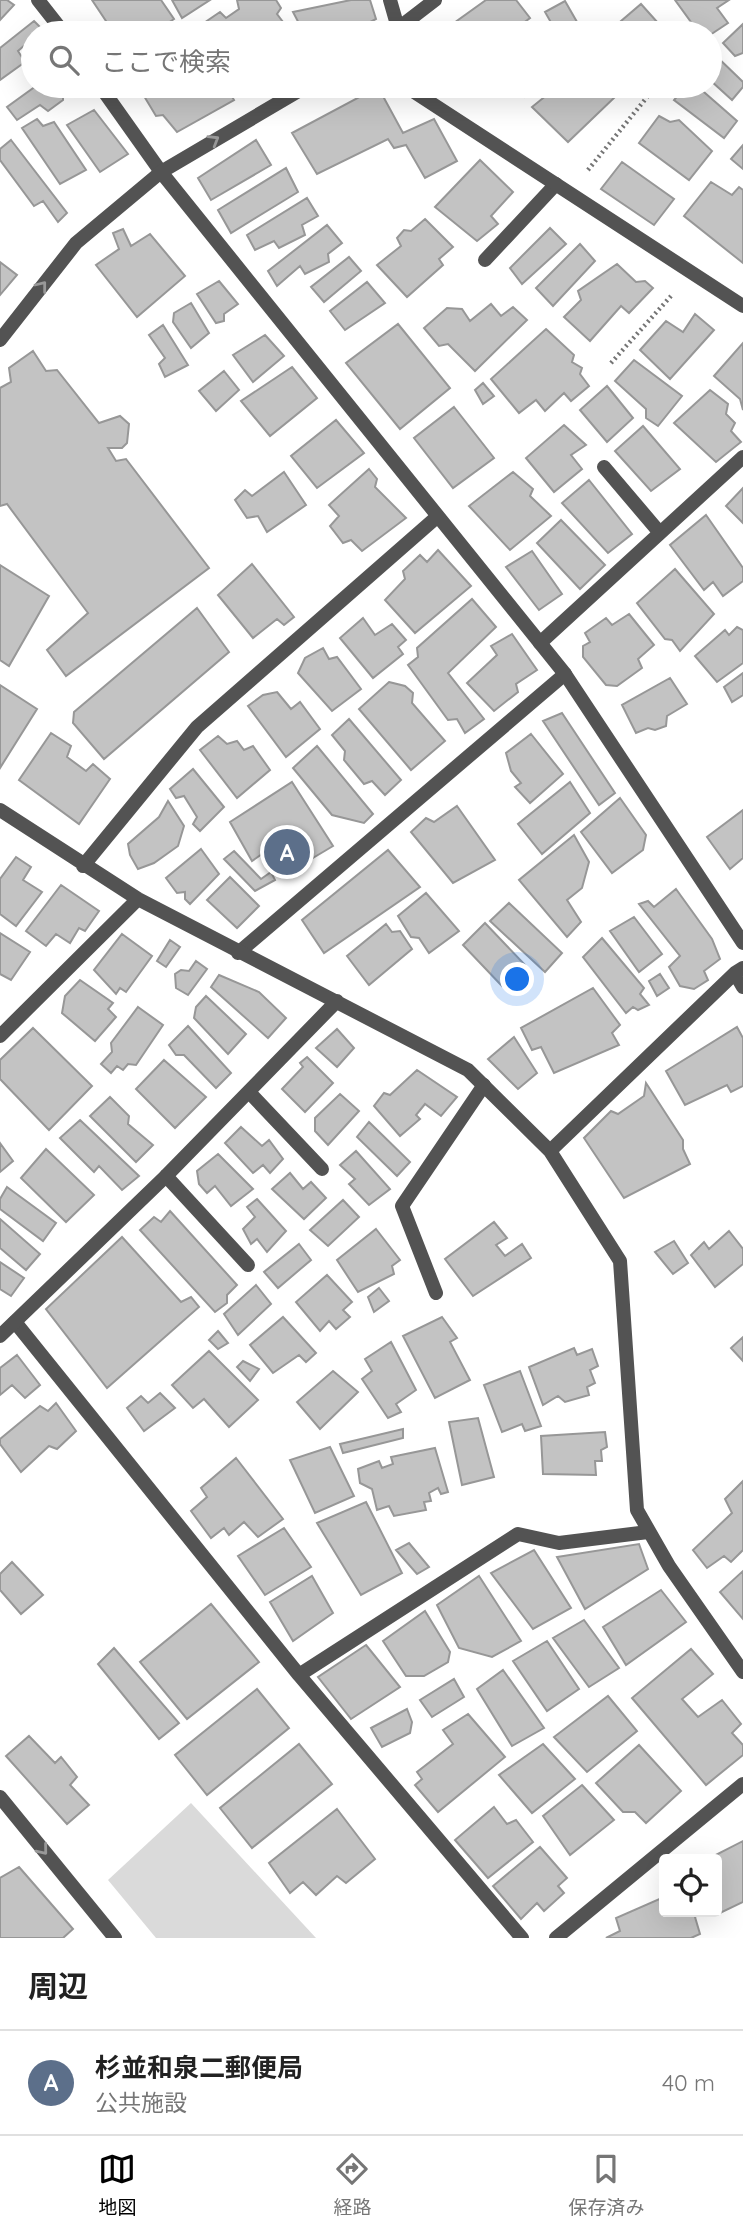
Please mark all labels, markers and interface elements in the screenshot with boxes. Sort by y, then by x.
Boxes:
search box [21,21,722,98]
icon: search [45,41,83,79]
text: ここで検索 [101,45,231,78]
one-way arrow [207,136,220,149]
one-way arrow [34,281,46,294]
pin: A [264,826,310,878]
your location [500,962,534,996]
one-way arrow [35,1842,47,1855]
map controls [659,1854,722,1917]
button: locate [659,1854,722,1917]
text: 周辺 [28,1967,88,2005]
text: 杉並和泉二郵便局 [95,2051,303,2084]
text: A [44,2068,58,2097]
text: 40 m [662,2068,715,2097]
text: 公共施設 [95,2088,187,2117]
tab: 地図 [98,2150,137,2219]
tab: 経路 [333,2150,372,2219]
tab: 保存済み [568,2150,645,2219]

